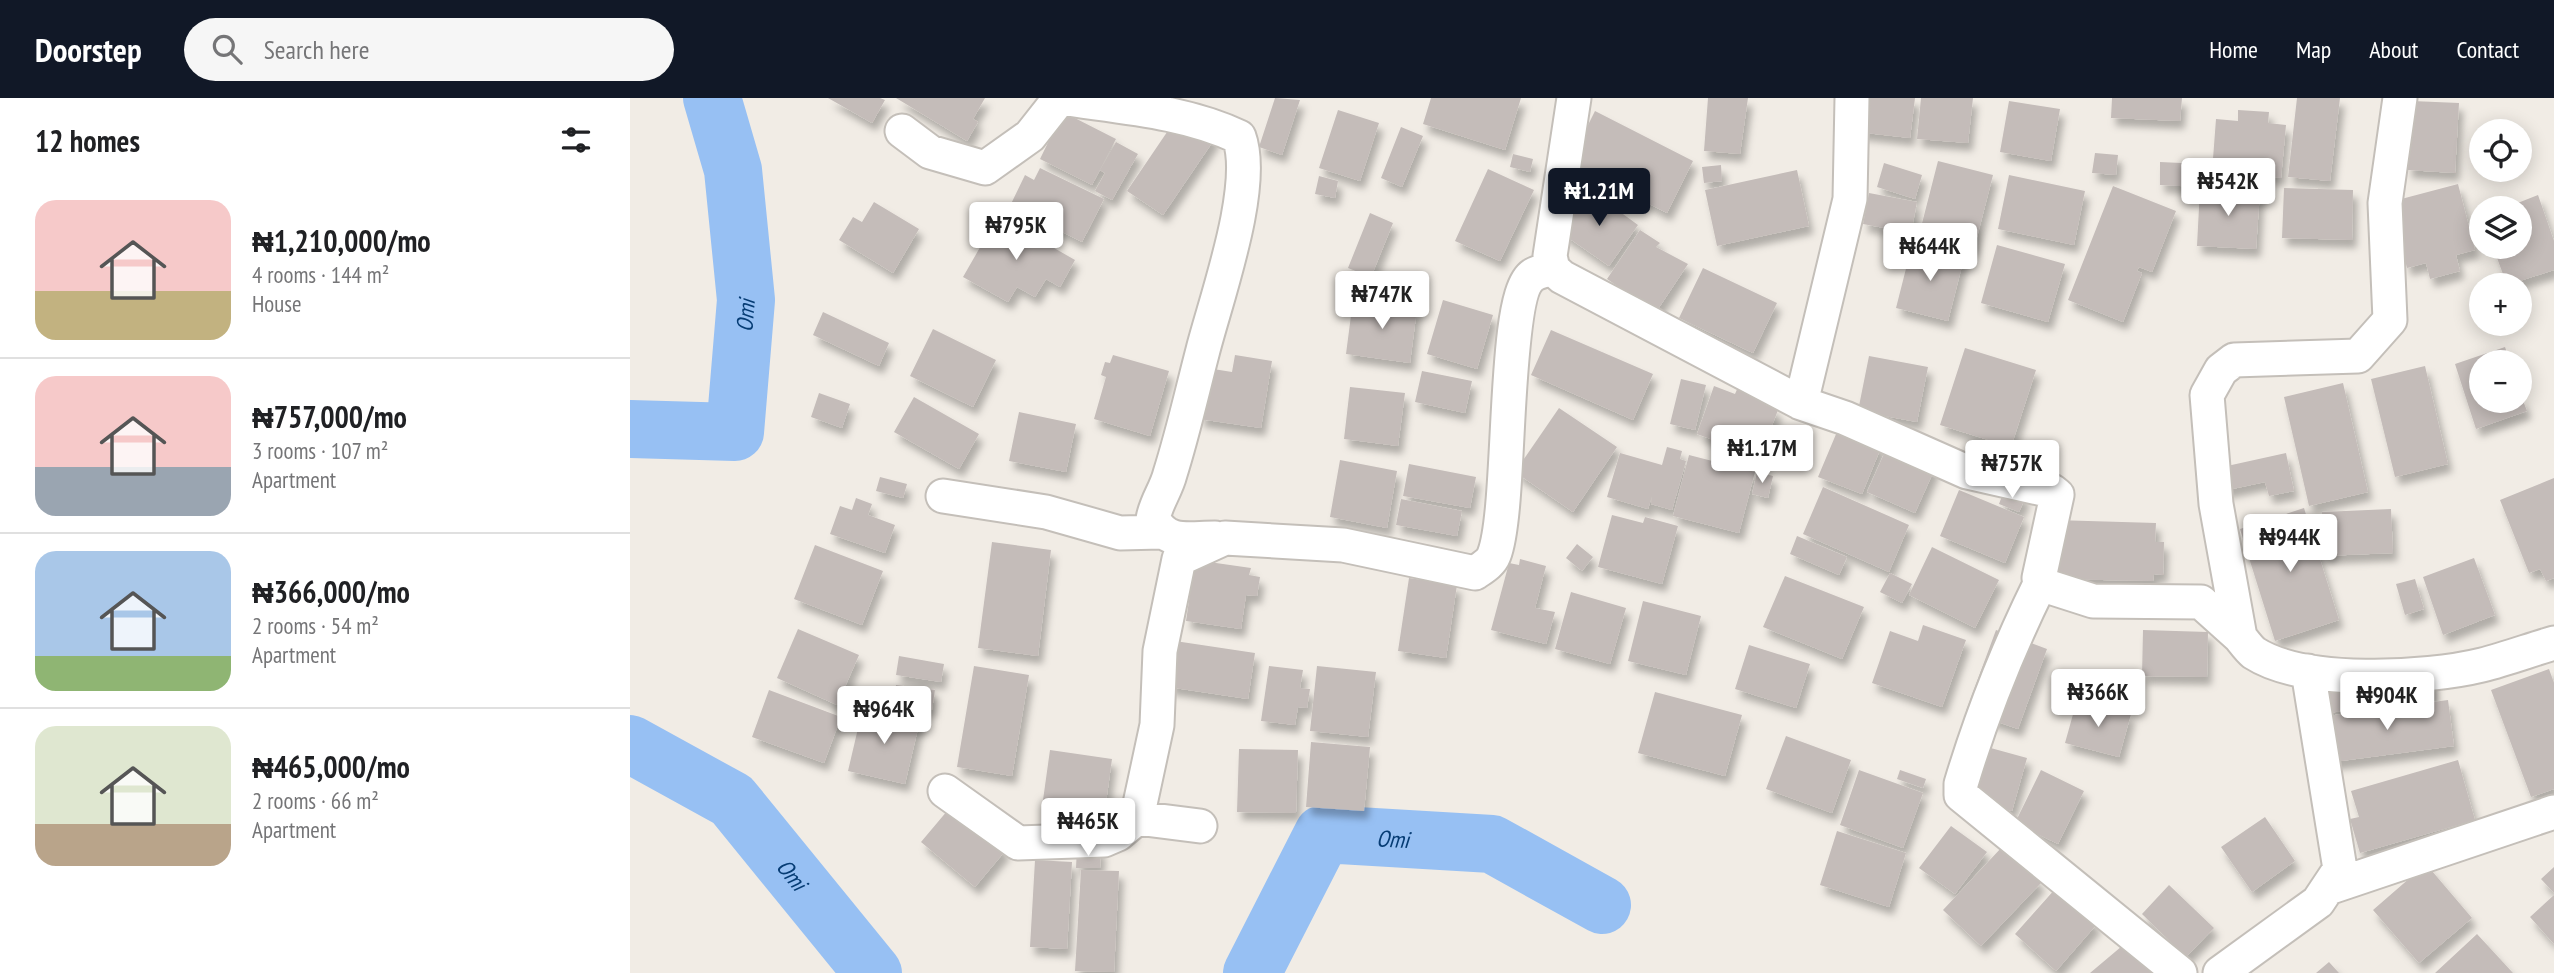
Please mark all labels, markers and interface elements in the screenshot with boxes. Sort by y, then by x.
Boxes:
search box [184,18,674,81]
text: Doorstep [35,28,142,71]
icon: search [208,30,246,68]
text: Search here [264,33,369,66]
text: Home [2209,34,2258,65]
text: Map [2296,34,2331,65]
text: About [2369,34,2418,65]
text: Contact [2456,34,2519,65]
map controls [2469,119,2532,413]
button: locate [2469,119,2532,182]
text: 12 homes [35,121,140,160]
icon: filters [557,121,595,159]
pin: ₦542K [2179,158,2277,218]
text: ₦542K [2197,166,2259,195]
pin: ₦1.21M [1542,169,1656,228]
text: ₦1.21M [1564,176,1634,205]
button: layers [2469,196,2532,259]
pin: ₦795K [967,202,1065,262]
text: ₦795K [985,210,1047,239]
text: ₦1,210,000/mo [252,221,431,260]
pin: ₦644K [1881,223,1979,283]
icon: home [91,228,175,312]
text: ₦644K [1899,231,1961,260]
text: 4 rooms · 144 m² [252,260,389,289]
pin: ₦747K [1333,272,1431,331]
button: + [2469,273,2532,336]
text: ₦747K [1351,279,1413,308]
text: House [252,289,302,318]
water label: Omi [729,295,761,333]
button: − [2469,350,2532,413]
text: ₦757,000/mo [252,397,407,436]
icon: home [91,404,175,488]
pin: ₦1.17M [1705,426,1819,485]
text: ₦1.17M [1727,433,1797,462]
text: 3 rooms · 107 m² [252,436,388,465]
pin: ₦757K [1963,440,2061,500]
text: ₦757K [1981,448,2043,477]
text: Apartment [252,465,336,494]
pin: ₦944K [2241,514,2339,574]
text: ₦944K [2259,522,2321,551]
text: ₦366,000/mo [252,572,410,611]
icon: home [91,579,175,663]
text: 2 rooms · 54 m² [252,611,379,640]
text: Apartment [252,640,336,669]
pin: ₦366K [2049,670,2147,729]
pin: ₦904K [2338,672,2436,732]
text: ₦366K [2067,677,2129,706]
text: ₦904K [2356,680,2418,709]
pin: ₦964K [835,686,933,746]
text: ₦964K [853,694,915,723]
text: ₦465,000/mo [252,747,410,786]
icon: home [91,754,175,838]
text: 2 rooms · 66 m² [252,786,379,815]
pin: ₦465K [1039,798,1137,858]
text: ₦465K [1057,806,1119,835]
text: Apartment [252,815,336,844]
water label: Omi [1376,823,1413,854]
water label: Omi [771,852,816,898]

